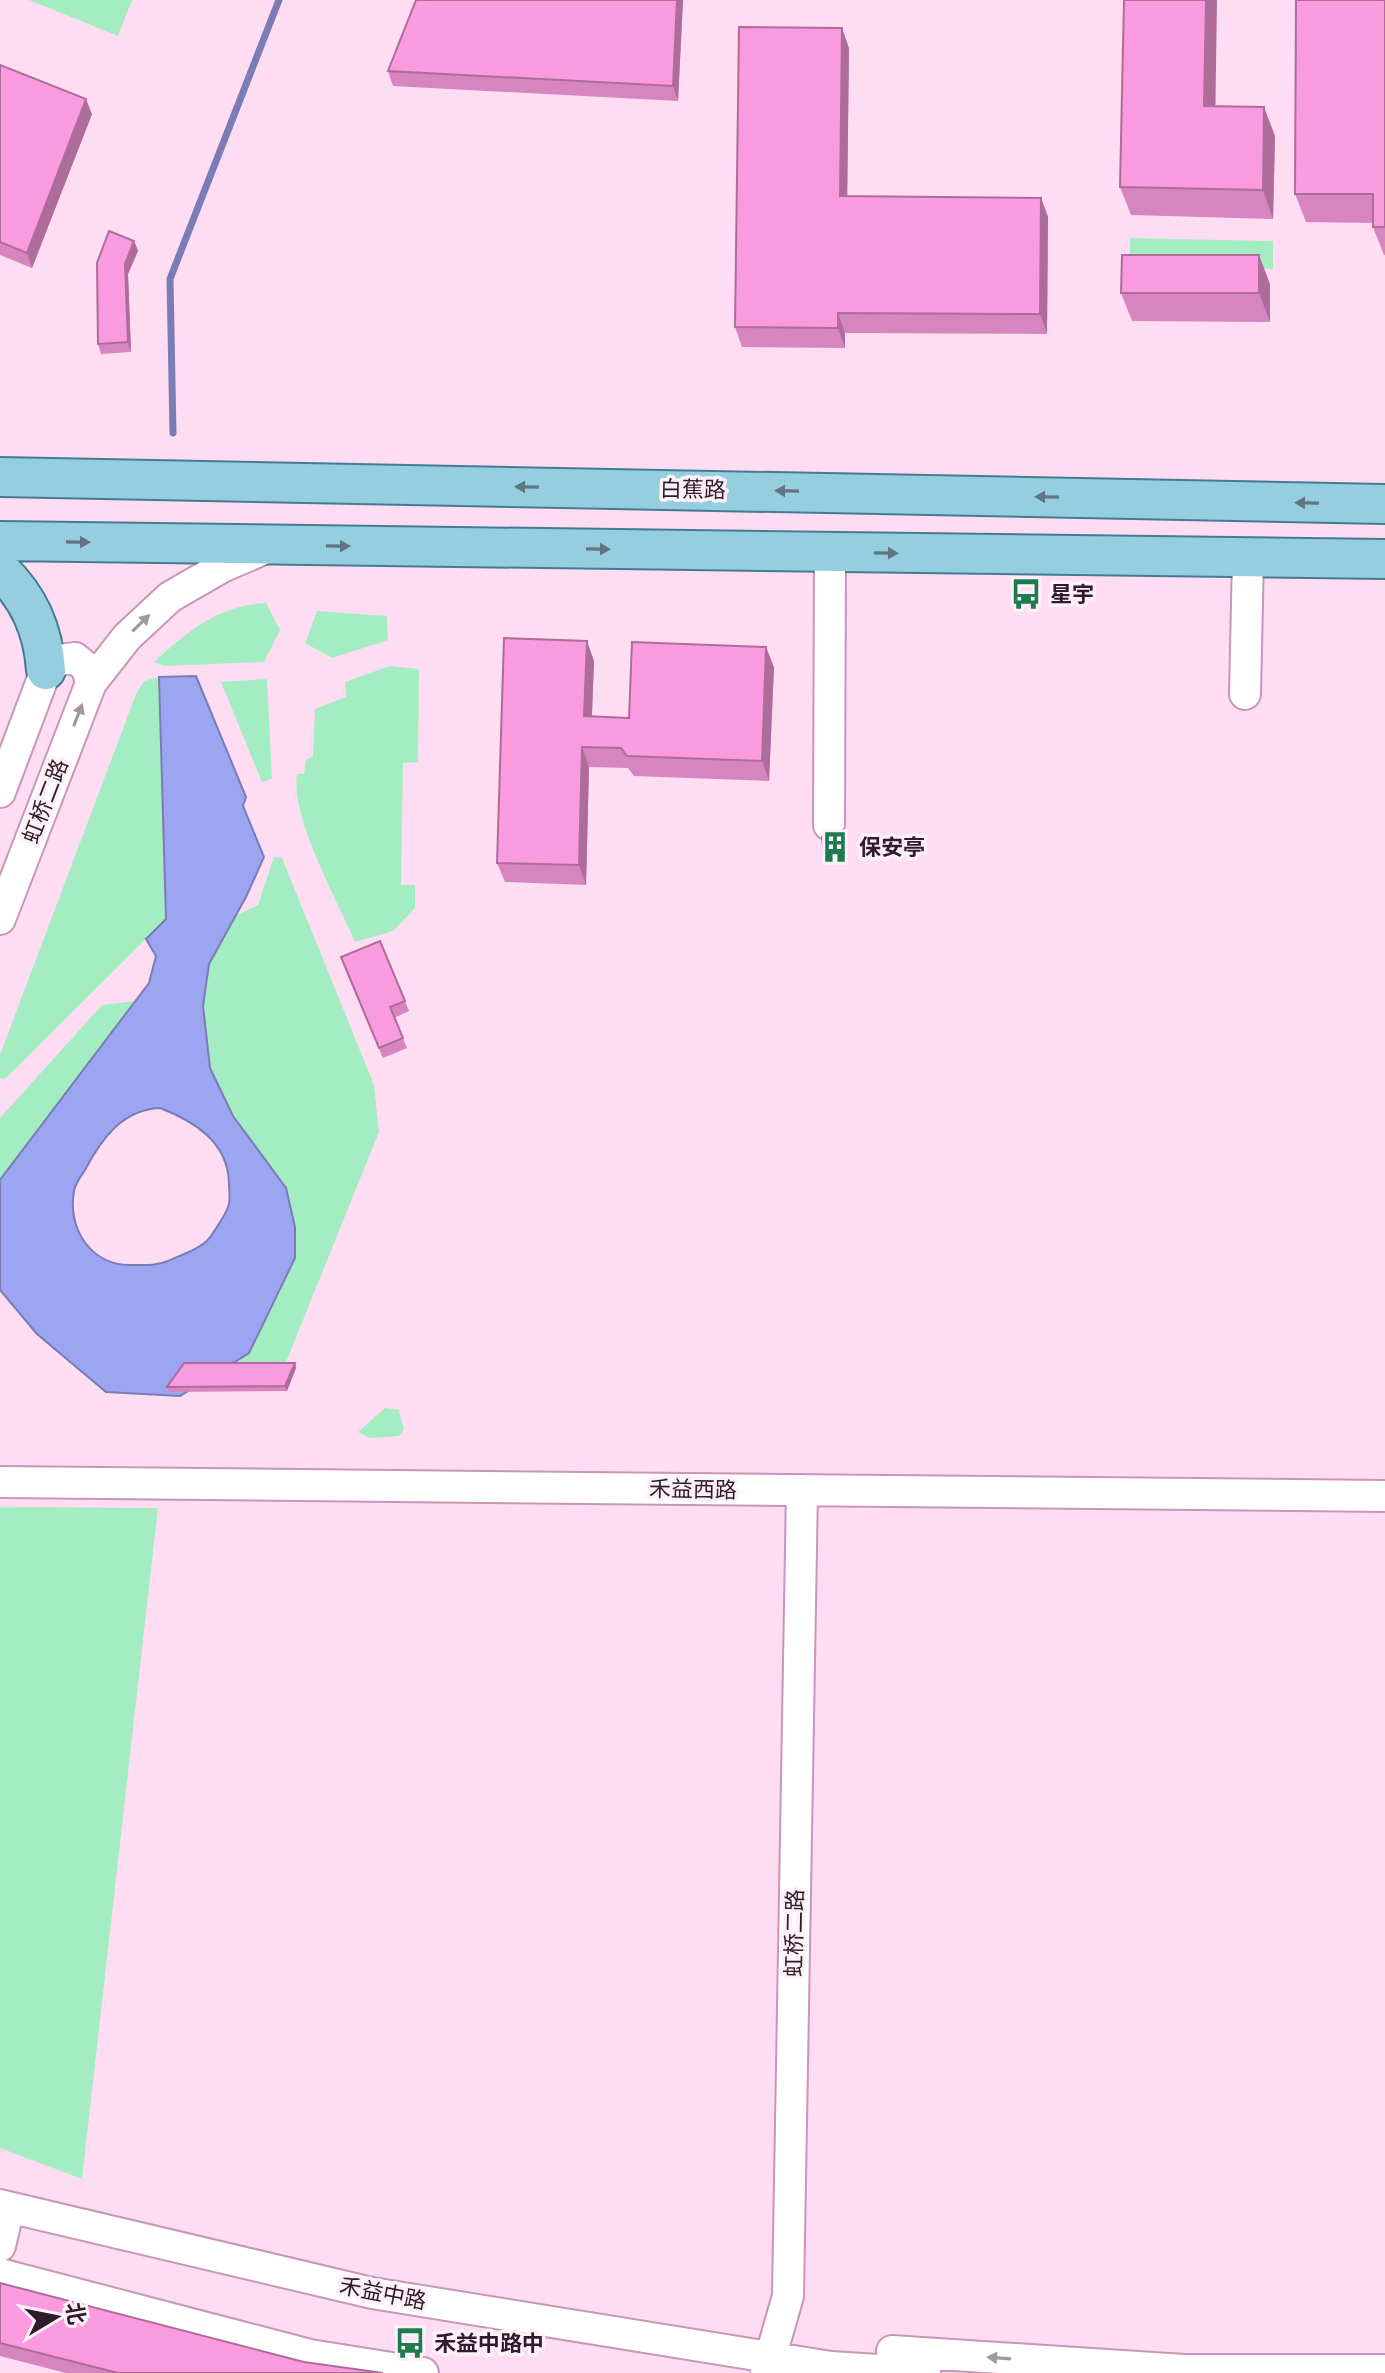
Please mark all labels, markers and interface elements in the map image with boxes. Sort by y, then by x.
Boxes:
street label: 白蕉路 [660,475,726,504]
one-way arrow [514,480,539,493]
one-way arrow [774,485,799,498]
one-way arrow [1034,491,1059,503]
one-way arrow [1294,496,1319,509]
one-way arrow [66,536,91,548]
one-way arrow [326,540,351,552]
one-way arrow [586,543,611,555]
one-way arrow [874,547,899,559]
bus stop icon: 星宇 [1009,577,1043,611]
place label: 星宇 [1050,581,1094,608]
one-way arrow [131,615,150,633]
one-way arrow [72,703,85,727]
street label: 虹桥二路 [17,755,74,847]
building icon: 保安亭 [818,830,852,864]
place label: 保安亭 [859,834,925,861]
street label: 禾益西路 [649,1475,737,1504]
street label: 虹桥二路 [780,1889,809,1977]
street label: 禾益中路 [337,2272,429,2315]
north arrow [16,2277,96,2357]
text: 北 [60,2300,90,2327]
bus stop icon: 禾益中路中 [393,2326,427,2360]
place label: 禾益中路中 [434,2330,544,2357]
one-way arrow [986,2351,1011,2364]

